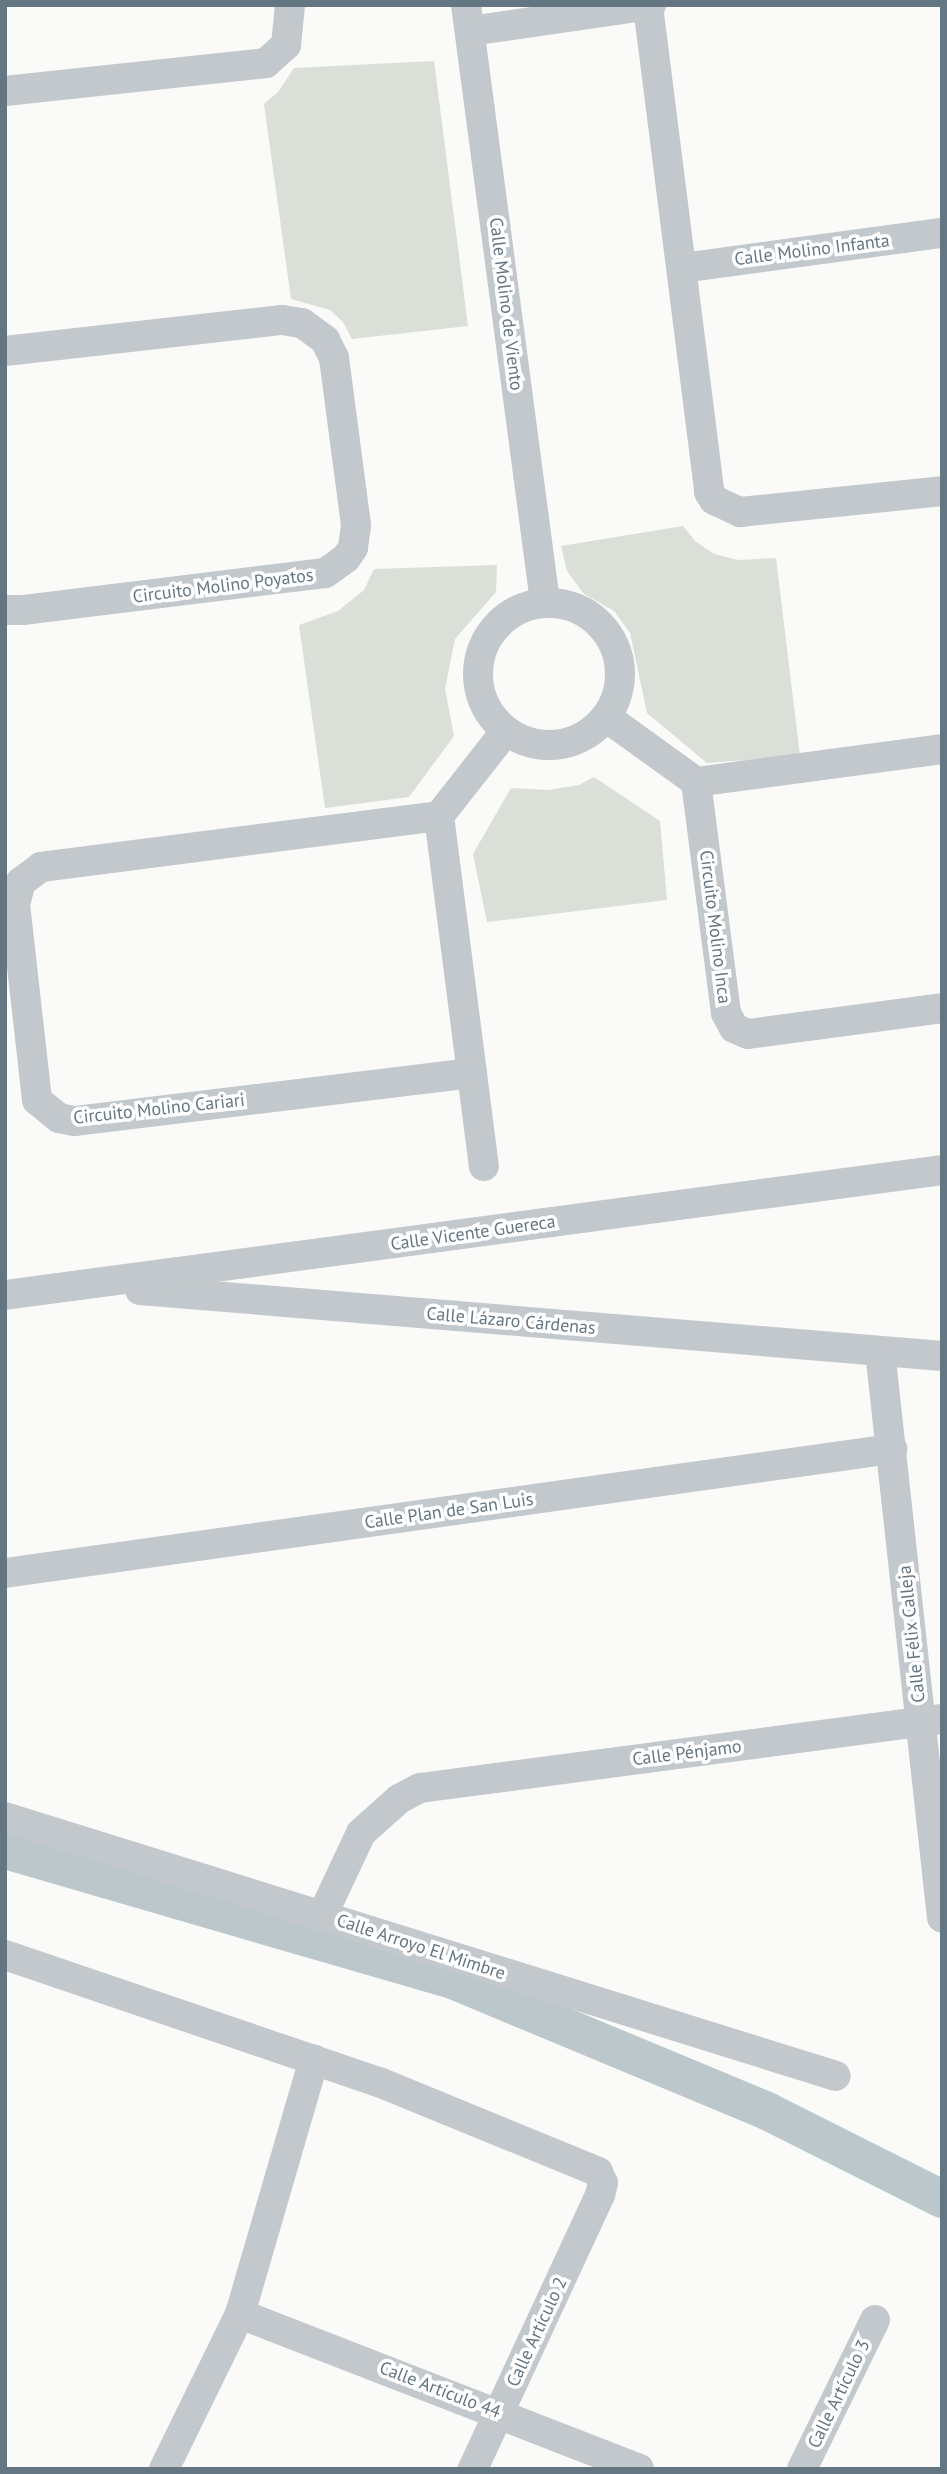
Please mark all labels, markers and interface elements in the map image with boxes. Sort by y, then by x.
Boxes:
street label: Calle Molino de Viento [485,216,527,392]
street label: Calle Molino Infanta [733,230,891,270]
street label: Circuito Molino Poyatos [131,564,315,608]
street label: Circuito Molino Inca [695,849,735,1005]
street label: Circuito Molino Cariari [72,1089,246,1129]
street label: Calle Vicente Guereca [389,1211,557,1255]
street label: Calle Lázaro Cárdenas [426,1303,596,1339]
street label: Calle Plan de San Luis [363,1488,535,1534]
street label: Calle Félix Calleja [894,1564,930,1704]
street label: Calle Pénjamo [631,1736,743,1770]
street label: Calle Arroyo El Mimbre [334,1909,508,1985]
street label: Calle Artículo 2 [502,2274,572,2390]
street label: Calle Artículo 3 [803,2336,875,2452]
street label: Calle Artículo 44 [376,2357,504,2423]

